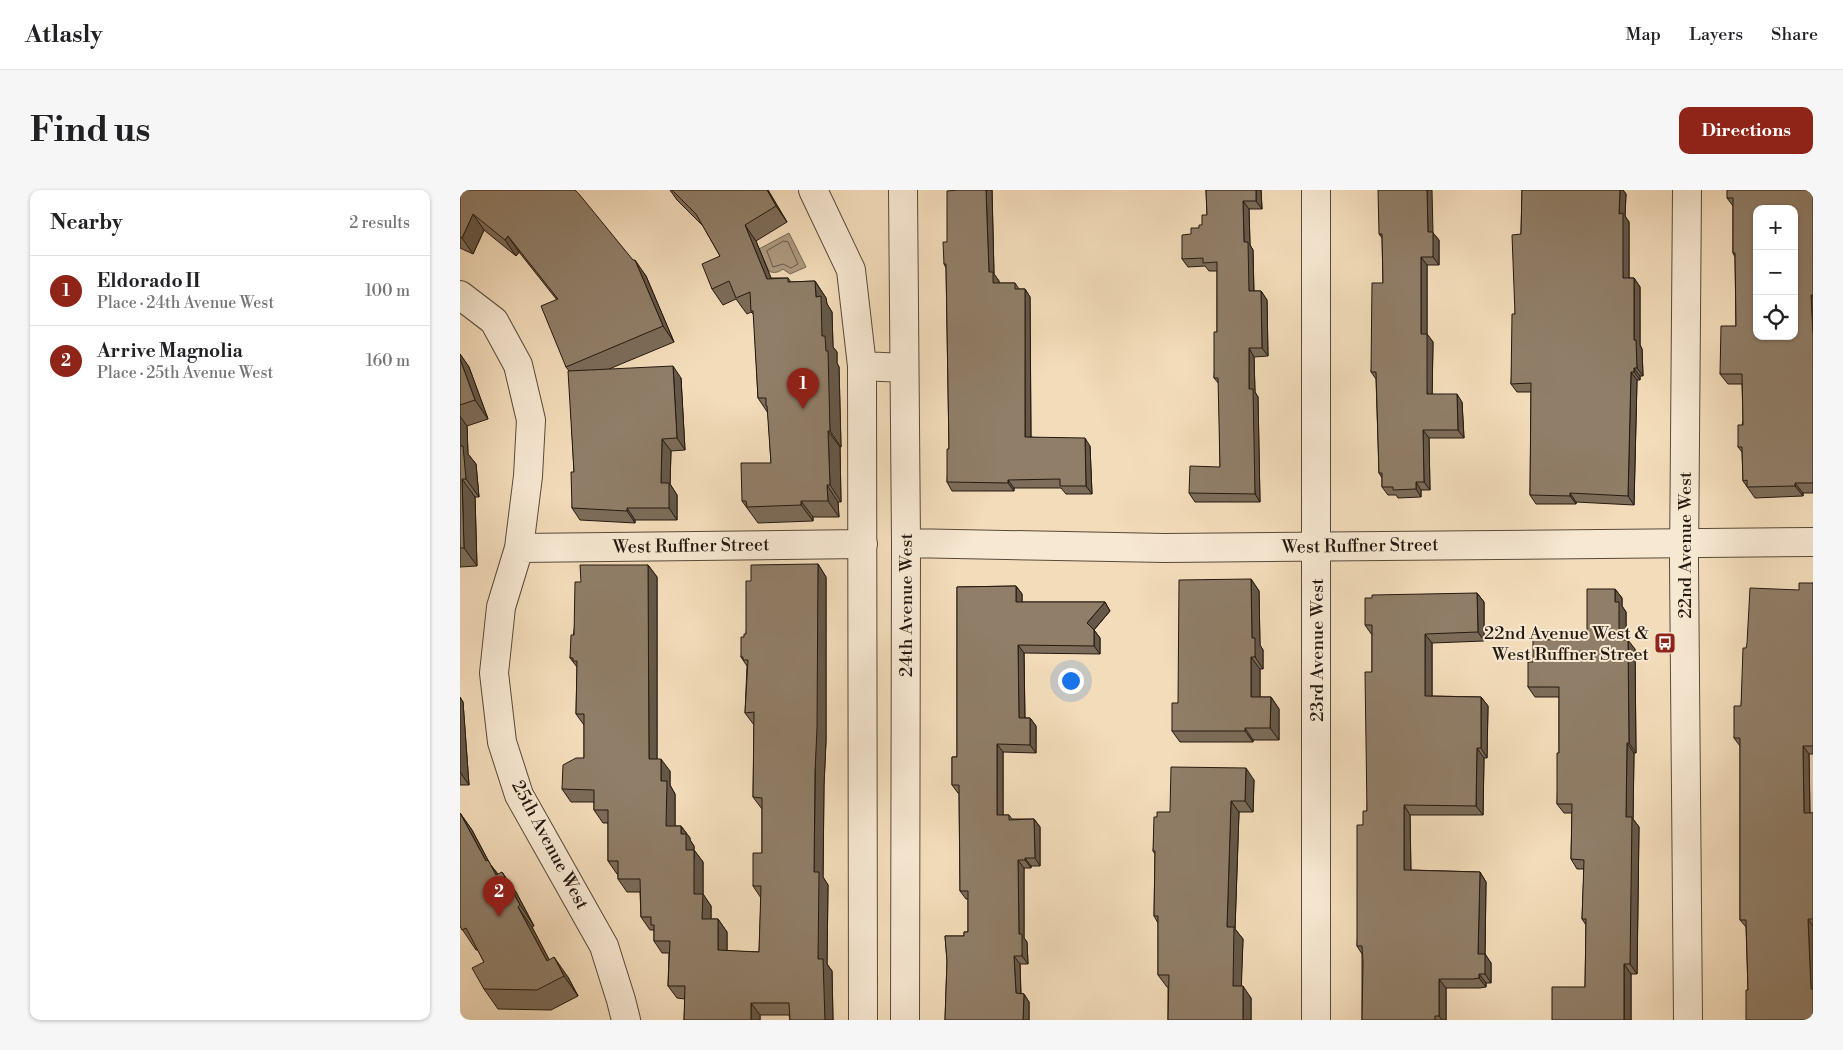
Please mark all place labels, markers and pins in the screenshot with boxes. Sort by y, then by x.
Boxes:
pin: 1 [787,368,819,409]
place label: 22nd Avenue West & West Ruffner Street [1484,622,1650,666]
bus stop icon: 22nd Avenue West & West Ruffner Street [1653,631,1677,655]
pin: 2 [483,876,515,917]

